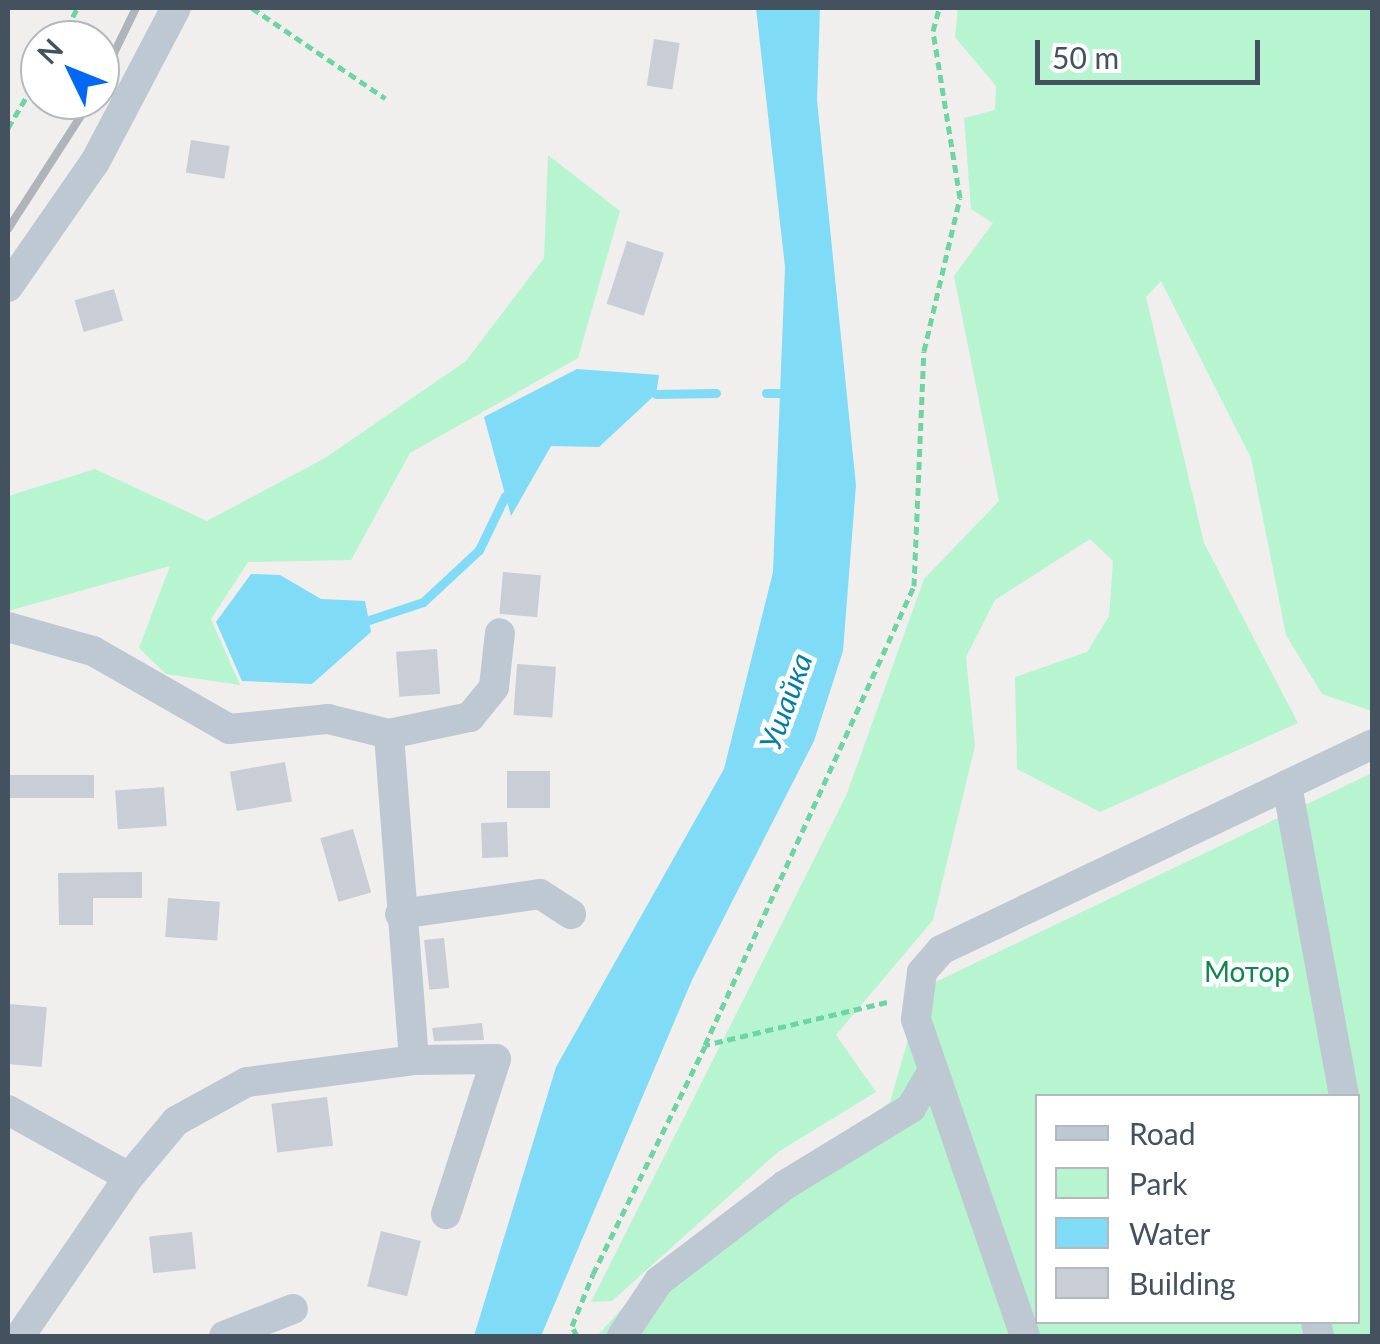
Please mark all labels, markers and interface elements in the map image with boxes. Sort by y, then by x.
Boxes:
north arrow [20,20,120,120]
scale bar [1040,20,1265,82]
text: N [30,31,69,70]
text: 50 m [1052,39,1119,75]
water label: Ушайка [751,648,819,754]
park label: Мотор [1204,954,1290,988]
legend [1035,1094,1360,1324]
text: Road [1129,1115,1196,1151]
text: Park [1129,1165,1188,1201]
text: Water [1129,1215,1211,1251]
text: Building [1129,1265,1235,1301]

